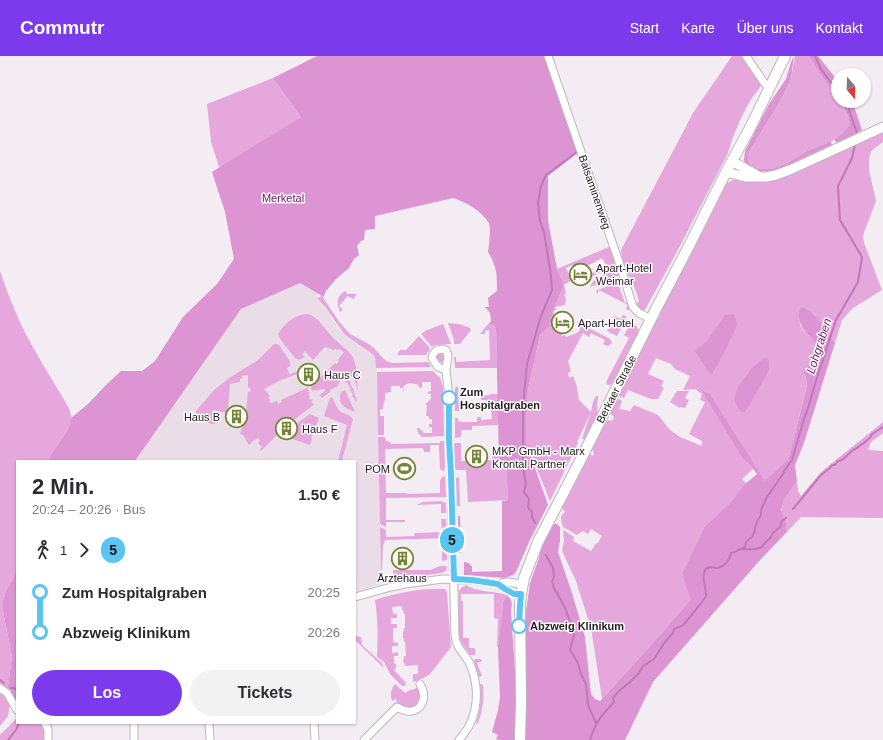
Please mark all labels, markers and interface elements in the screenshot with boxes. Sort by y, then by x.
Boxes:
text: Commutr [20,17,104,38]
text: Start [630,20,659,36]
text: Karte [681,20,715,36]
text: Über uns [737,20,794,36]
text: Kontakt [816,20,863,36]
north arrow [831,68,871,108]
map controls [831,68,871,108]
street label: Balsaminenweg [577,153,613,231]
park label: Merketal [262,192,304,204]
hotel icon: Apart-Hotel Weimar [567,261,593,287]
place label: Apart-Hotel Weimar [596,262,652,287]
hotel icon: Apart-Hotel [549,310,575,336]
water label: Lohgraben [803,316,835,375]
place label: Apart-Hotel [578,317,634,329]
street label: Berkaer Straße [594,353,638,425]
building icon: Haus C [295,362,321,388]
place label: Haus C [324,369,361,381]
place label: Zum Hospitalgraben [460,386,540,411]
marker: Zum Hospitalgraben [441,390,457,406]
building icon: Haus B [223,404,249,430]
place label: Haus B [184,411,220,423]
building icon: Haus F [273,416,299,442]
place label: Haus F [302,423,338,435]
building icon: MKP GmbH - Marx Krontal Partner [463,444,489,470]
place label: MKP GmbH - Marx Krontal Partner [492,445,585,470]
sports icon: POM [392,456,418,482]
place label: POM [365,463,390,475]
text: 2 Min. [32,474,94,499]
text: 1.50 € [298,486,340,503]
text: 20:24 – 20:26 · Bus [32,502,145,517]
line badge: 5 [439,527,465,553]
text: 5 [448,532,456,548]
icon: walk [32,539,54,561]
icon: forward [73,539,95,561]
text: 5 [109,542,117,558]
text: 1 [60,543,67,558]
building icon: Ärztehaus [389,545,415,571]
place label: Ärztehaus [377,572,427,584]
text: Zum Hospitalgraben [62,584,207,601]
text: 20:25 [307,585,340,600]
marker: Abzweig Klinikum [511,618,527,634]
place label: Abzweig Klinikum [530,620,624,632]
text: Abzweig Klinikum [62,624,190,641]
text: 20:26 [307,625,340,640]
button: Los [32,670,182,716]
button: Tickets [190,670,340,716]

